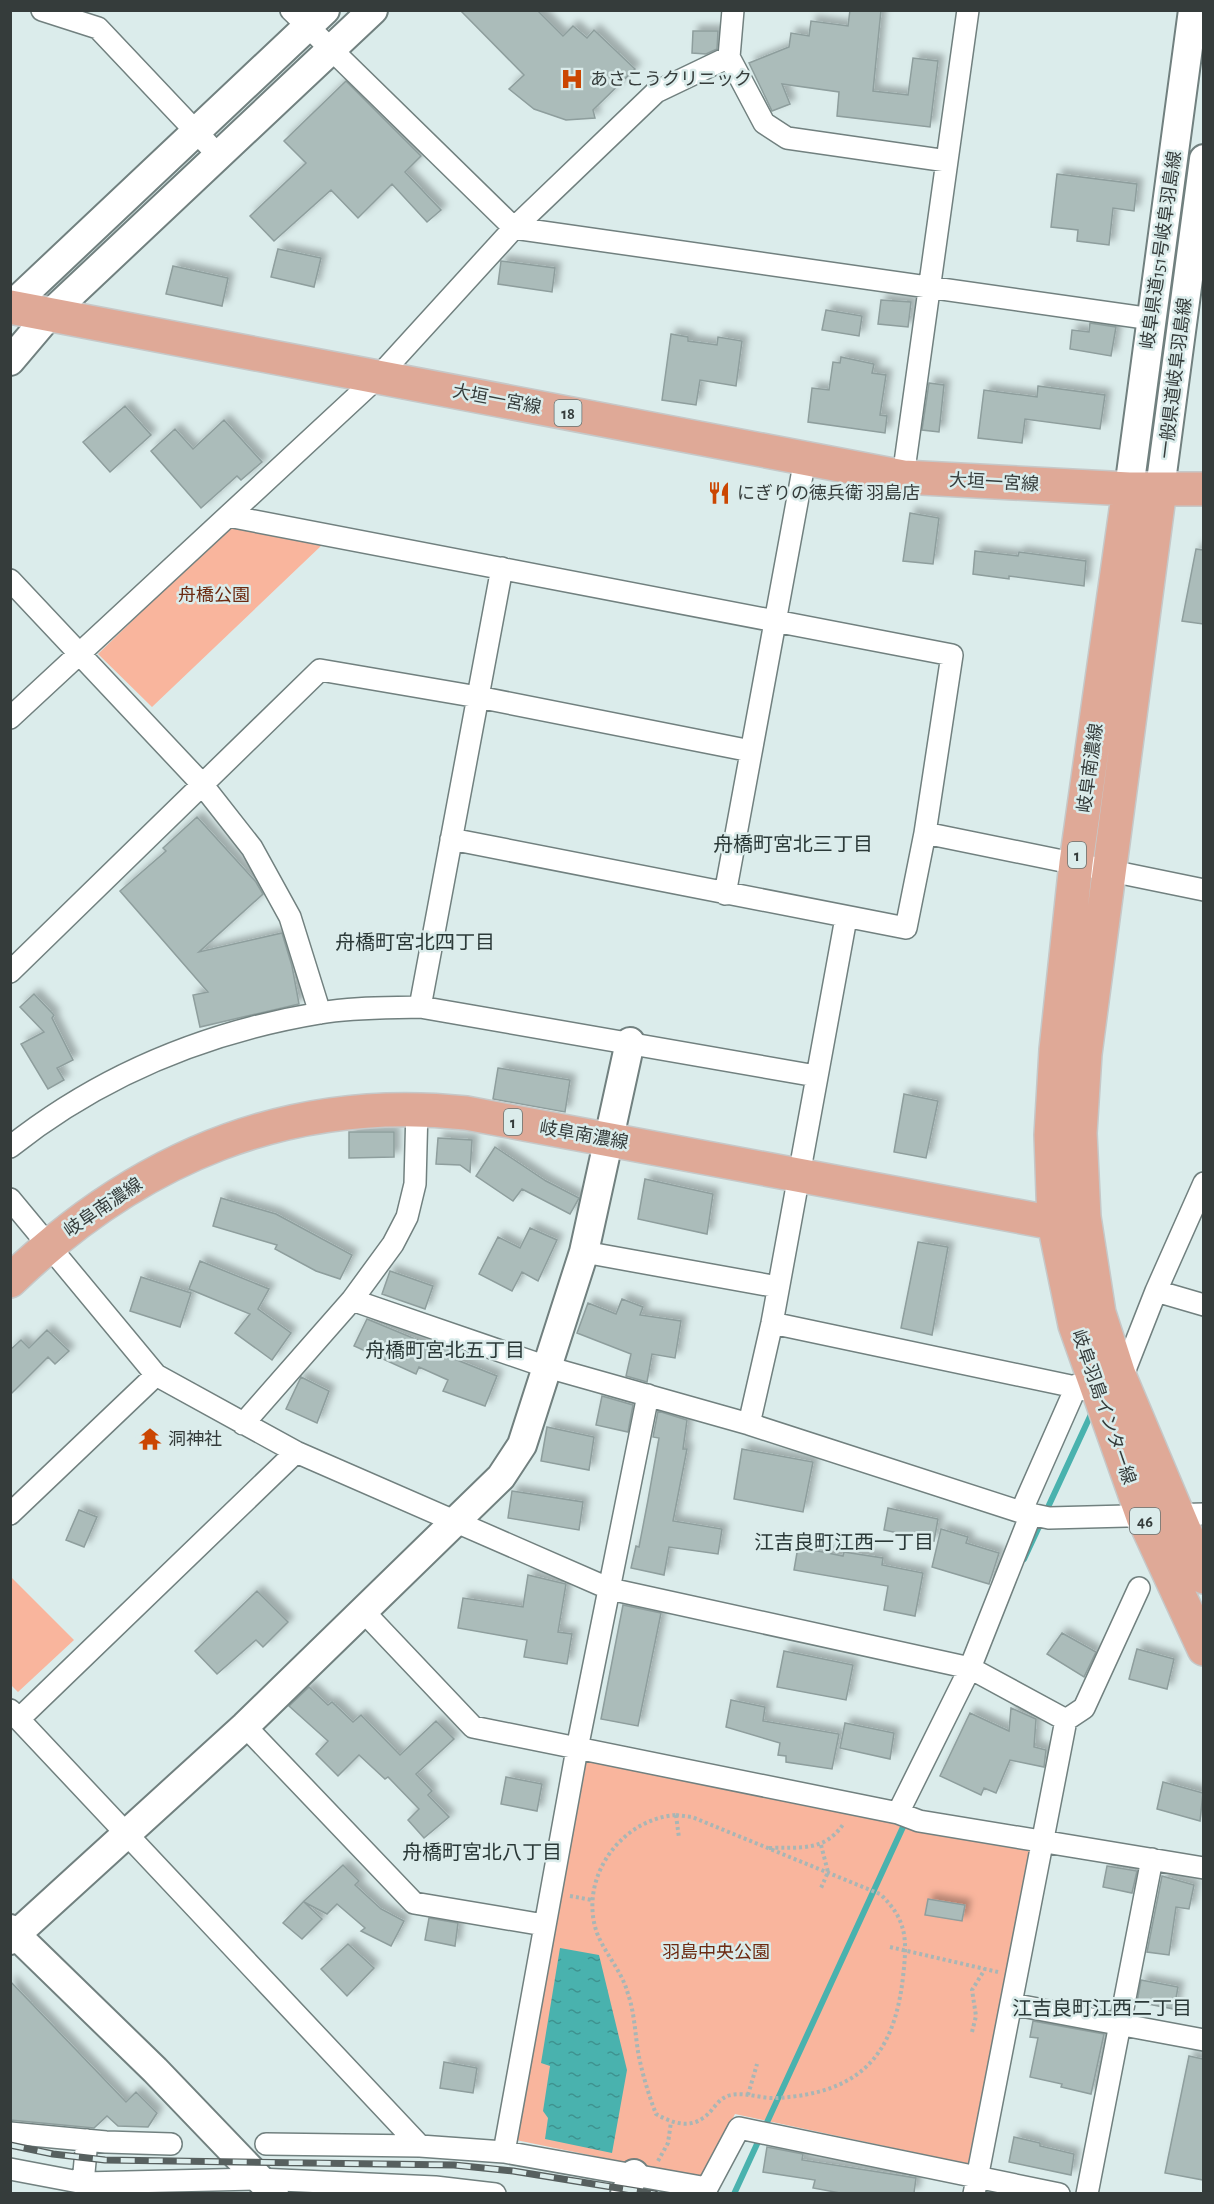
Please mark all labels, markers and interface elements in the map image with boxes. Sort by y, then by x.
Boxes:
hospital icon: あさこうクリニック [559,66,585,92]
place label: あさこうクリニック [590,70,752,89]
street label: 岐阜県道151号岐阜羽島線 [1137,150,1185,350]
street label: 一般県道岐阜羽島線 [1155,296,1195,460]
street label: 大垣一宮線 [451,381,543,417]
road number: 18 [554,400,582,426]
street label: 大垣一宮線 [949,470,1039,494]
restaurant icon: にぎりの徳兵衛 羽島店 [706,480,732,506]
place label: にぎりの徳兵衛 羽島店 [737,483,920,503]
park label: 舟橋公園 [178,585,250,605]
street label: 岐阜南濃線 [1074,722,1106,814]
district label: 舟橋町宮北三丁目 [713,834,873,855]
road number: 1 [1068,842,1086,868]
district label: 舟橋町宮北四丁目 [335,932,495,953]
road number: 1 [504,1109,522,1135]
street label: 岐阜南濃線 [538,1117,630,1153]
street label: 岐阜南濃線 [60,1174,146,1240]
street label: 岐阜羽島インター線 [1068,1327,1140,1487]
district label: 舟橋町宮北五丁目 [365,1340,525,1361]
temple icon: 洞神社 [137,1426,163,1452]
place label: 洞神社 [168,1430,222,1449]
road number: 46 [1130,1508,1160,1534]
district label: 江吉良町江西一丁目 [754,1532,934,1553]
district label: 舟橋町宮北八丁目 [402,1842,562,1863]
park label: 羽島中央公園 [662,1942,770,1962]
district label: 江吉良町江西二丁目 [1012,1998,1192,2019]

